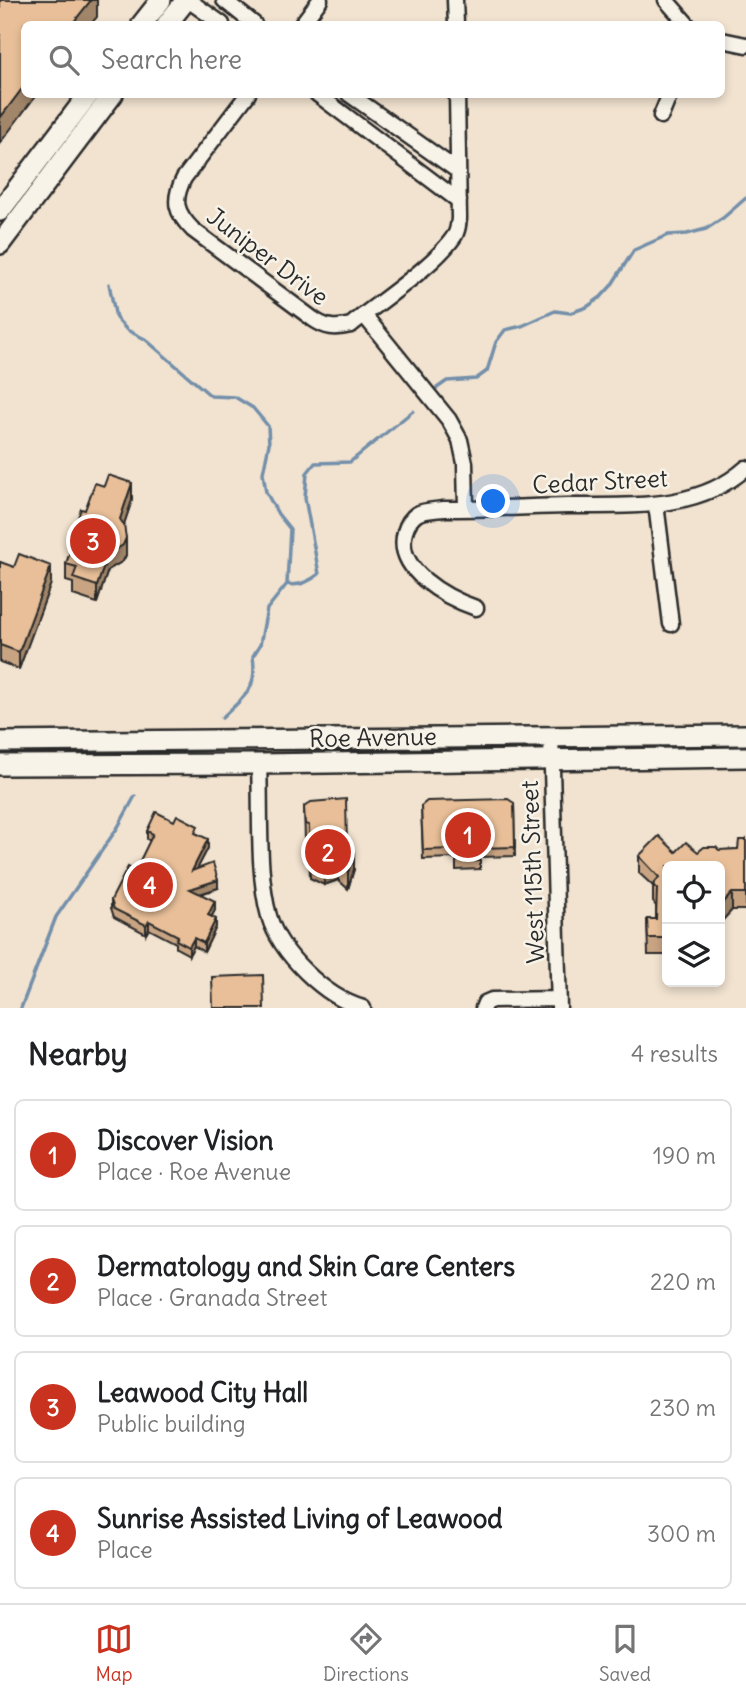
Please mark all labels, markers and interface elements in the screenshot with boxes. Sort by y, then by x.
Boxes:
search box [21,21,725,98]
icon: search [45,41,83,79]
text: Search here [101,43,242,76]
street label: Juniper Drive [201,201,335,311]
street label: Cedar Street [532,462,668,500]
your location [476,484,510,518]
pin: 3 [70,515,116,567]
street label: Roe Avenue [309,721,437,753]
street label: West 115th Street [514,780,550,964]
pin: 1 [445,809,491,861]
pin: 2 [305,826,351,878]
pin: 4 [127,859,173,911]
map controls [662,861,725,987]
button: locate [662,861,725,924]
button: layers [662,924,725,987]
text: Nearby [28,1035,128,1073]
text: 4 results [631,1039,718,1068]
text: Discover Vision [97,1124,274,1157]
text: 1 [48,1141,58,1170]
text: 190 m [653,1141,716,1170]
text: Place · Roe Avenue [97,1157,291,1186]
text: Dermatology and Skin Care Centers [97,1250,515,1283]
text: 2 [47,1267,59,1296]
text: 220 m [650,1267,716,1296]
text: Place · Granada Street [97,1283,327,1312]
text: Leawood City Hall [97,1376,308,1409]
text: 3 [46,1393,60,1422]
text: 230 m [650,1393,716,1422]
text: Public building [97,1409,246,1438]
text: Sunrise Assisted Living of Leawood [97,1502,503,1535]
text: 4 [46,1519,60,1548]
text: 300 m [647,1519,716,1548]
text: Place [97,1535,153,1564]
tab: Map [95,1620,133,1686]
tab: Directions [323,1620,409,1686]
tab: Saved [599,1620,651,1686]

